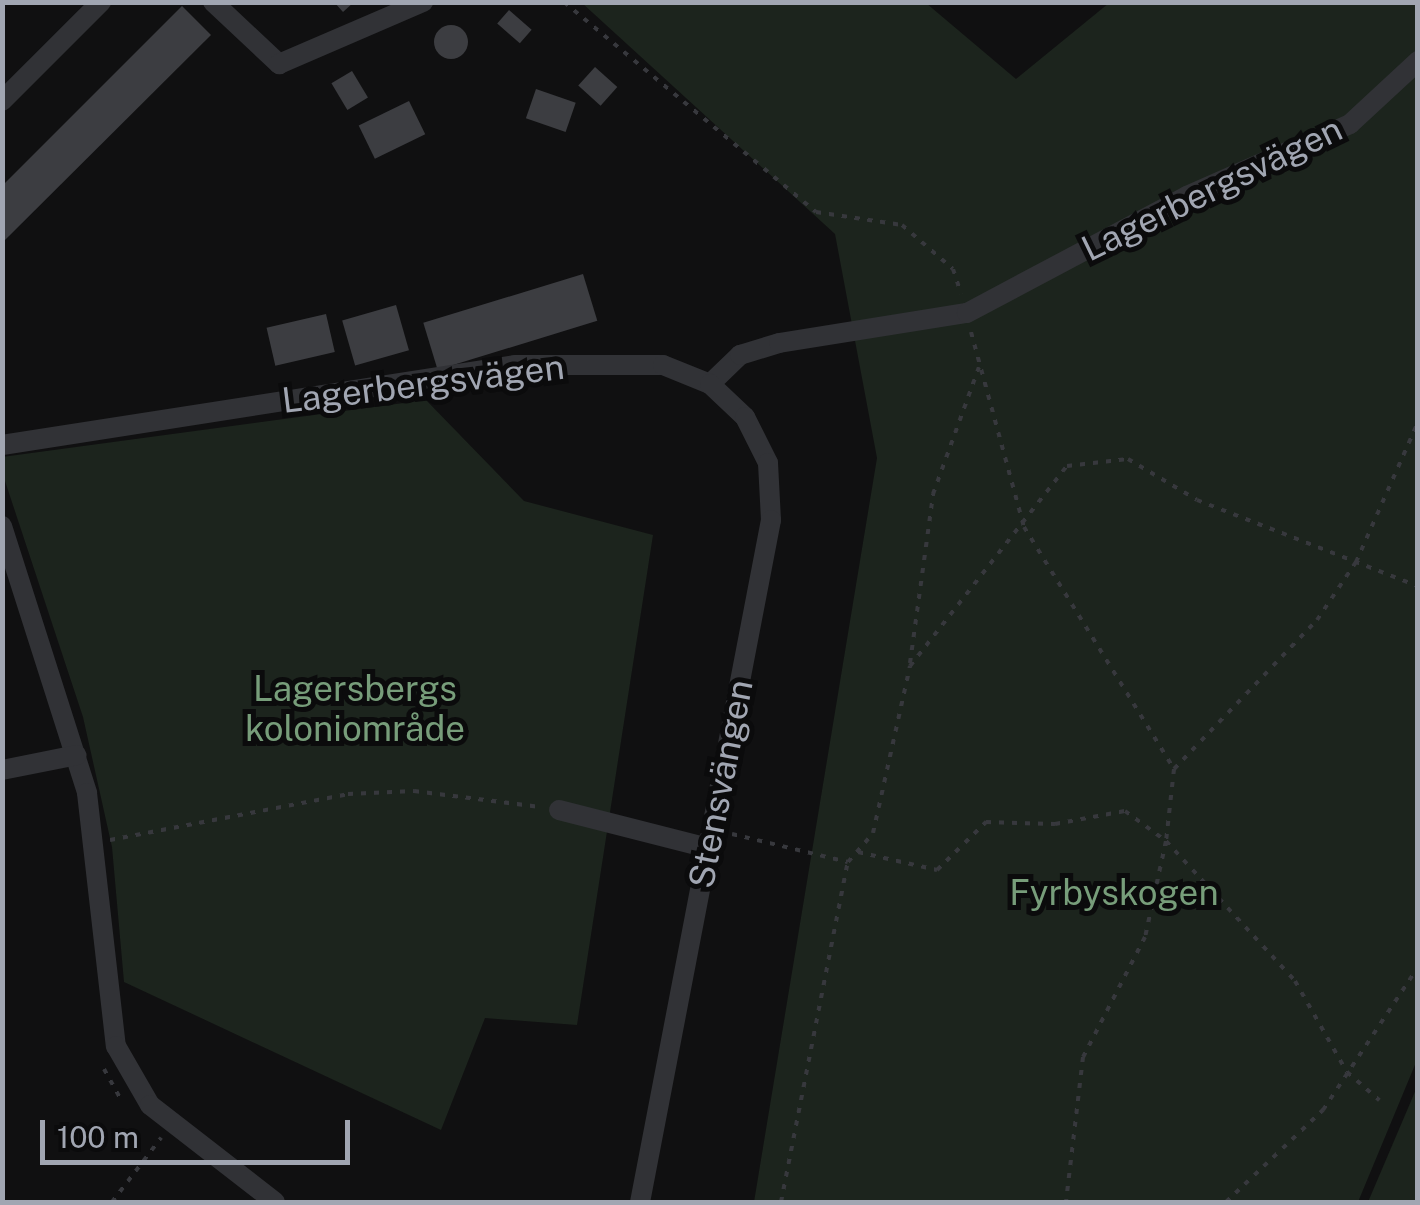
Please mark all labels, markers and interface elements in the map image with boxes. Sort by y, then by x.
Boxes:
street label: Lagerbergsvägen [1075,108,1349,270]
street label: Lagerbergsvägen [279,346,567,422]
park label: Lagersbergs koloniområde [245,668,465,750]
street label: Stensvängen [680,676,762,892]
park label: Fyrbyskogen [1009,872,1219,914]
scale bar [45,1100,355,1162]
text: 100 m [57,1119,139,1155]

